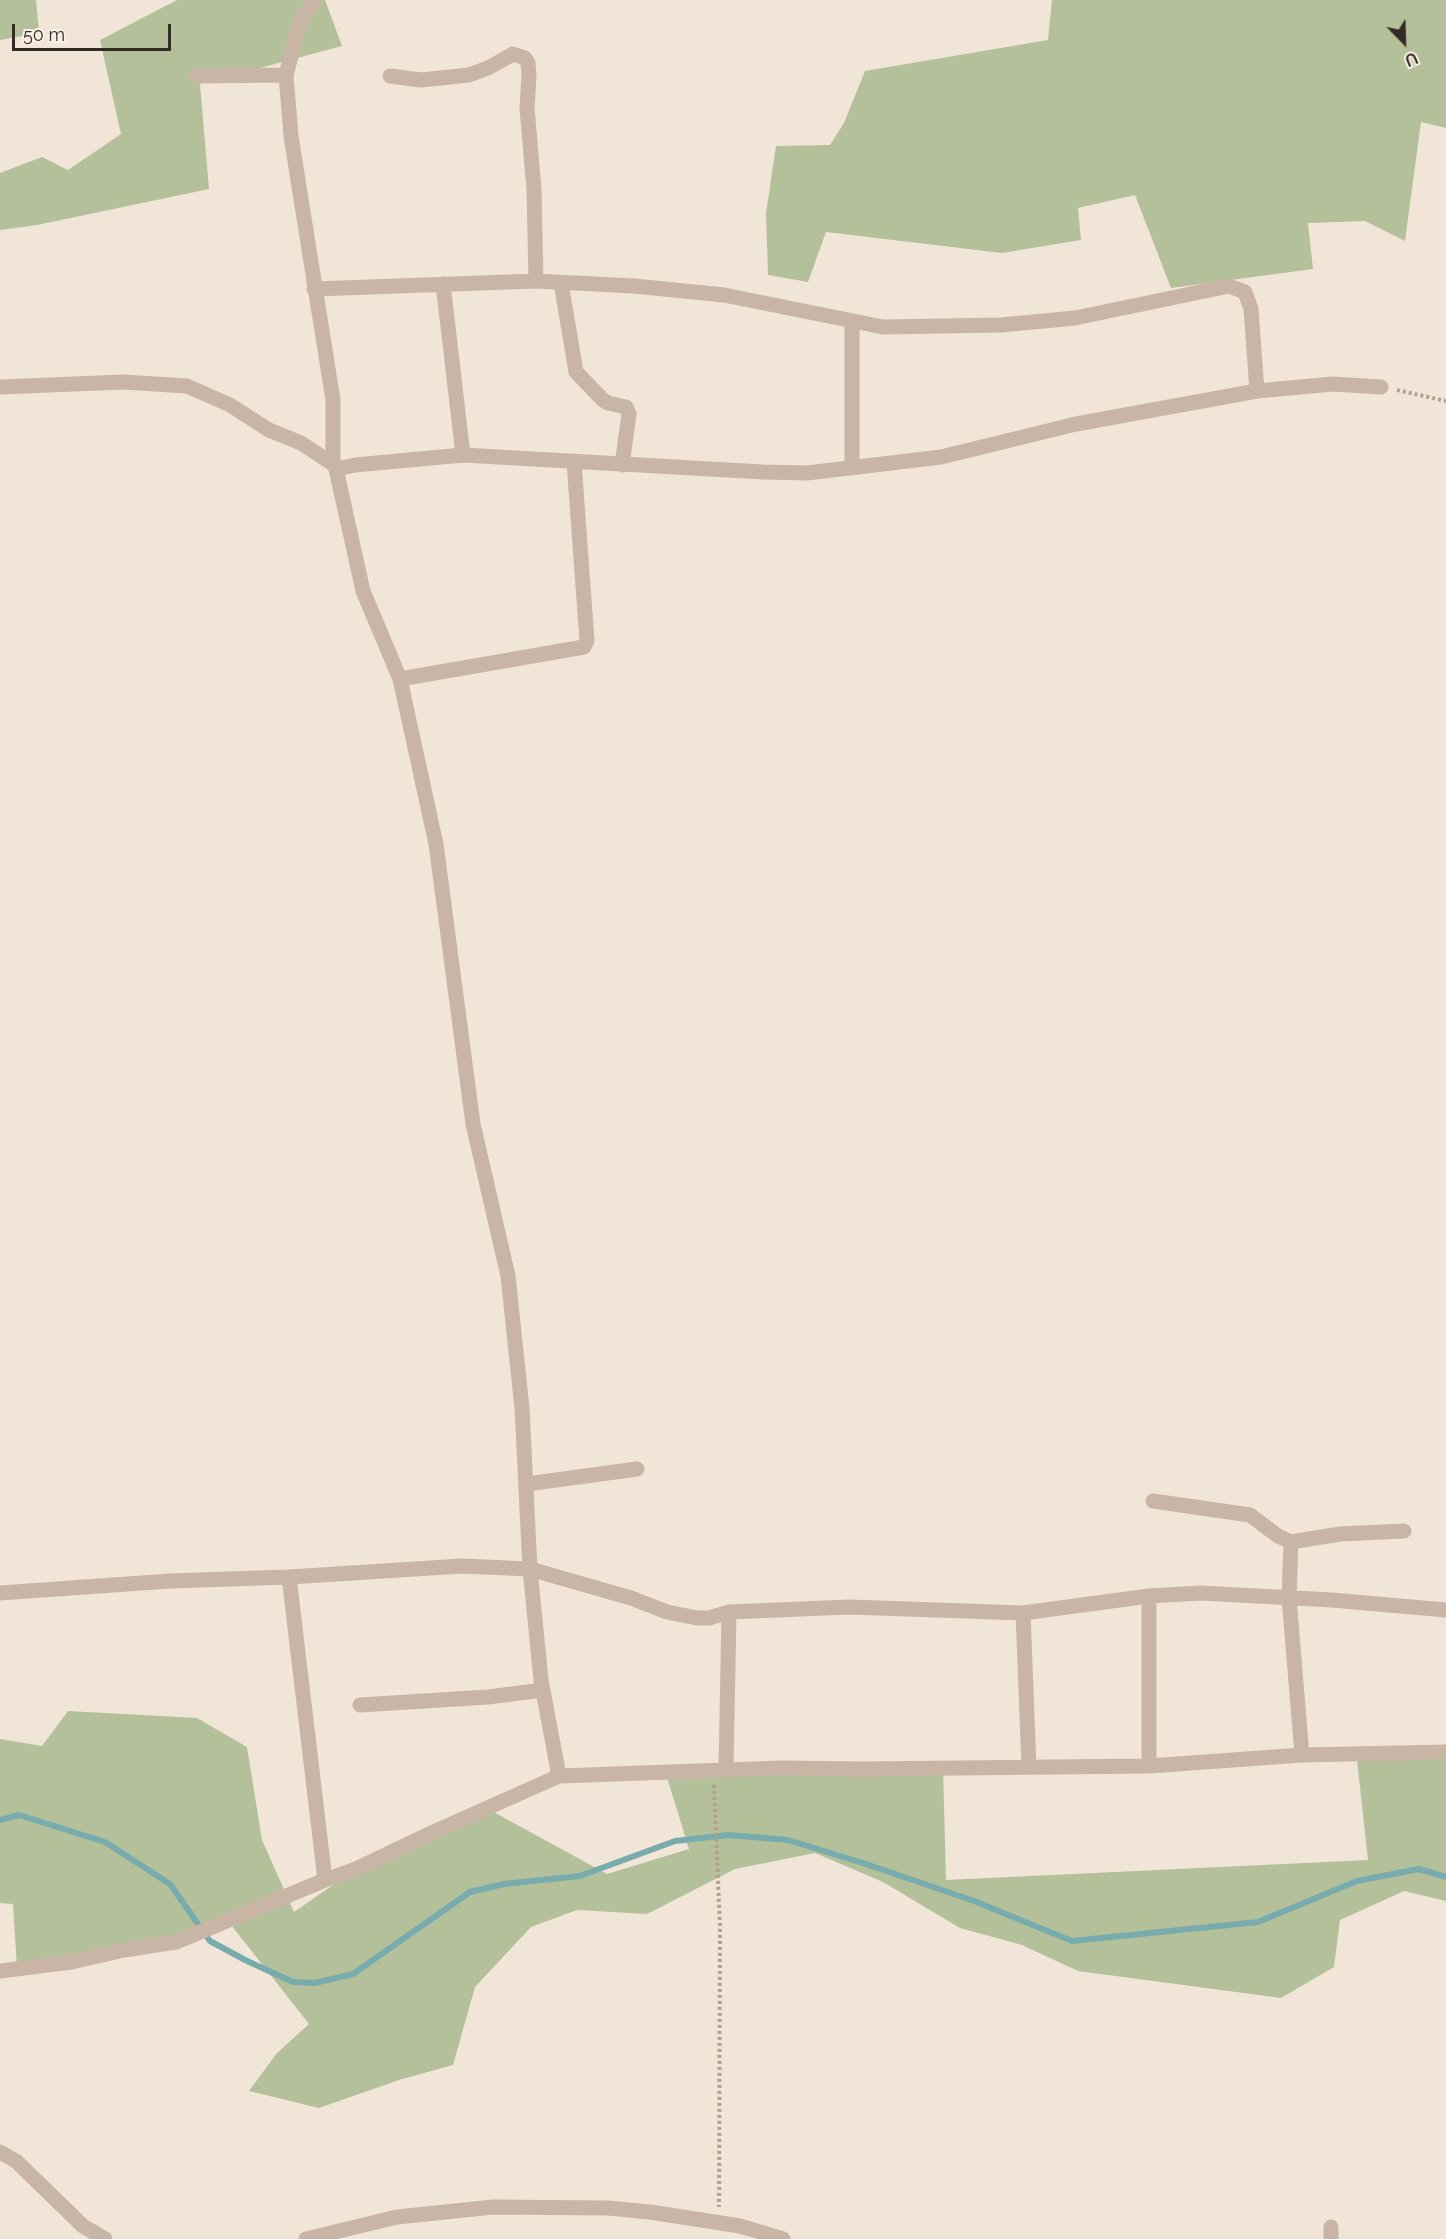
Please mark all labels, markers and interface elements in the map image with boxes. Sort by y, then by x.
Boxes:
scale bar [15,12,174,50]
north arrow [1374,12,1434,72]
text: 50 m [23,24,65,45]
text: U [1402,48,1420,70]

